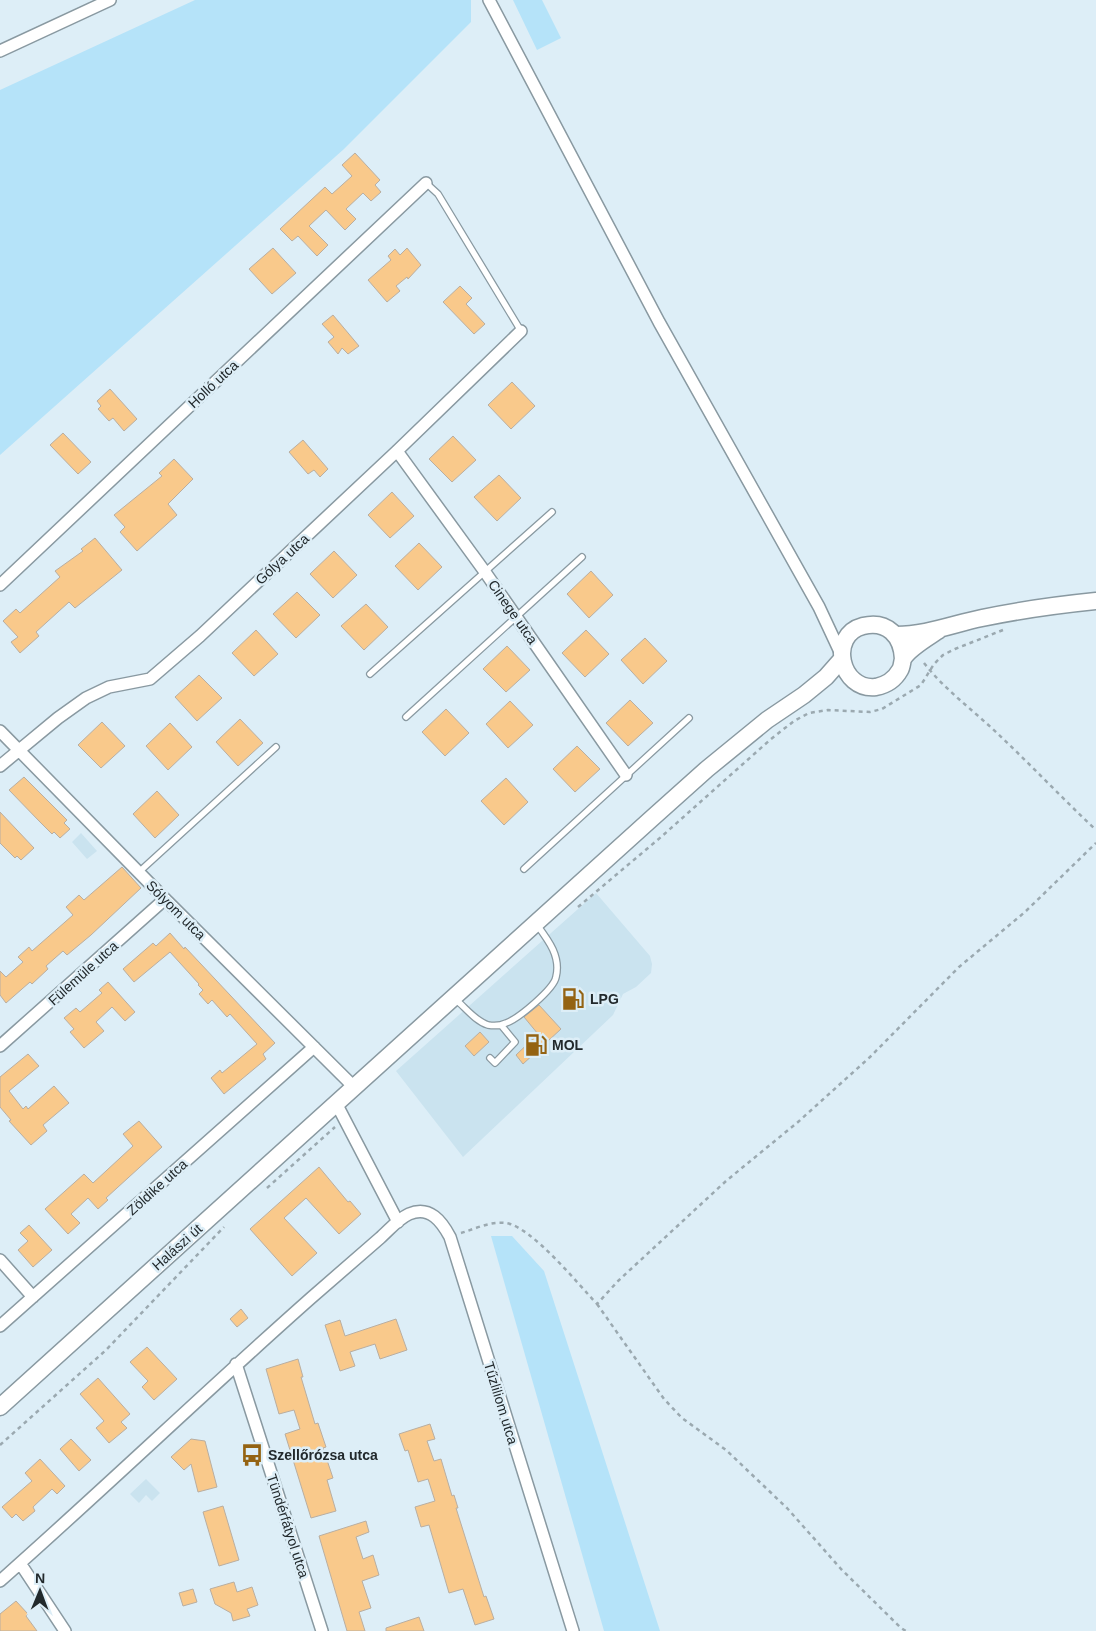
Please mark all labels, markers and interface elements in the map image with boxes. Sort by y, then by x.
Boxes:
street label: Holló utca [185,357,241,411]
street label: Gólya utca [252,530,312,588]
street label: Cinege utca [485,577,541,647]
street label: Sólyom utca [143,877,209,943]
street label: Fülemüle utca [45,937,121,1008]
fuel station icon: LPG [560,986,586,1012]
place label: LPG [590,991,619,1007]
fuel station icon: MOL [523,1032,549,1058]
place label: MOL [552,1037,584,1053]
street label: Zöldike utca [124,1156,191,1218]
street label: Halászi út [149,1220,205,1274]
street label: Tűzliliom utca [481,1360,521,1446]
bus stop icon: Szellőrózsa utca [239,1442,265,1468]
place label: Szellőrózsa utca [268,1447,378,1463]
street label: Tündérfátyol utca [264,1472,312,1580]
north arrow [15,1566,65,1616]
text: N [35,1570,45,1586]

